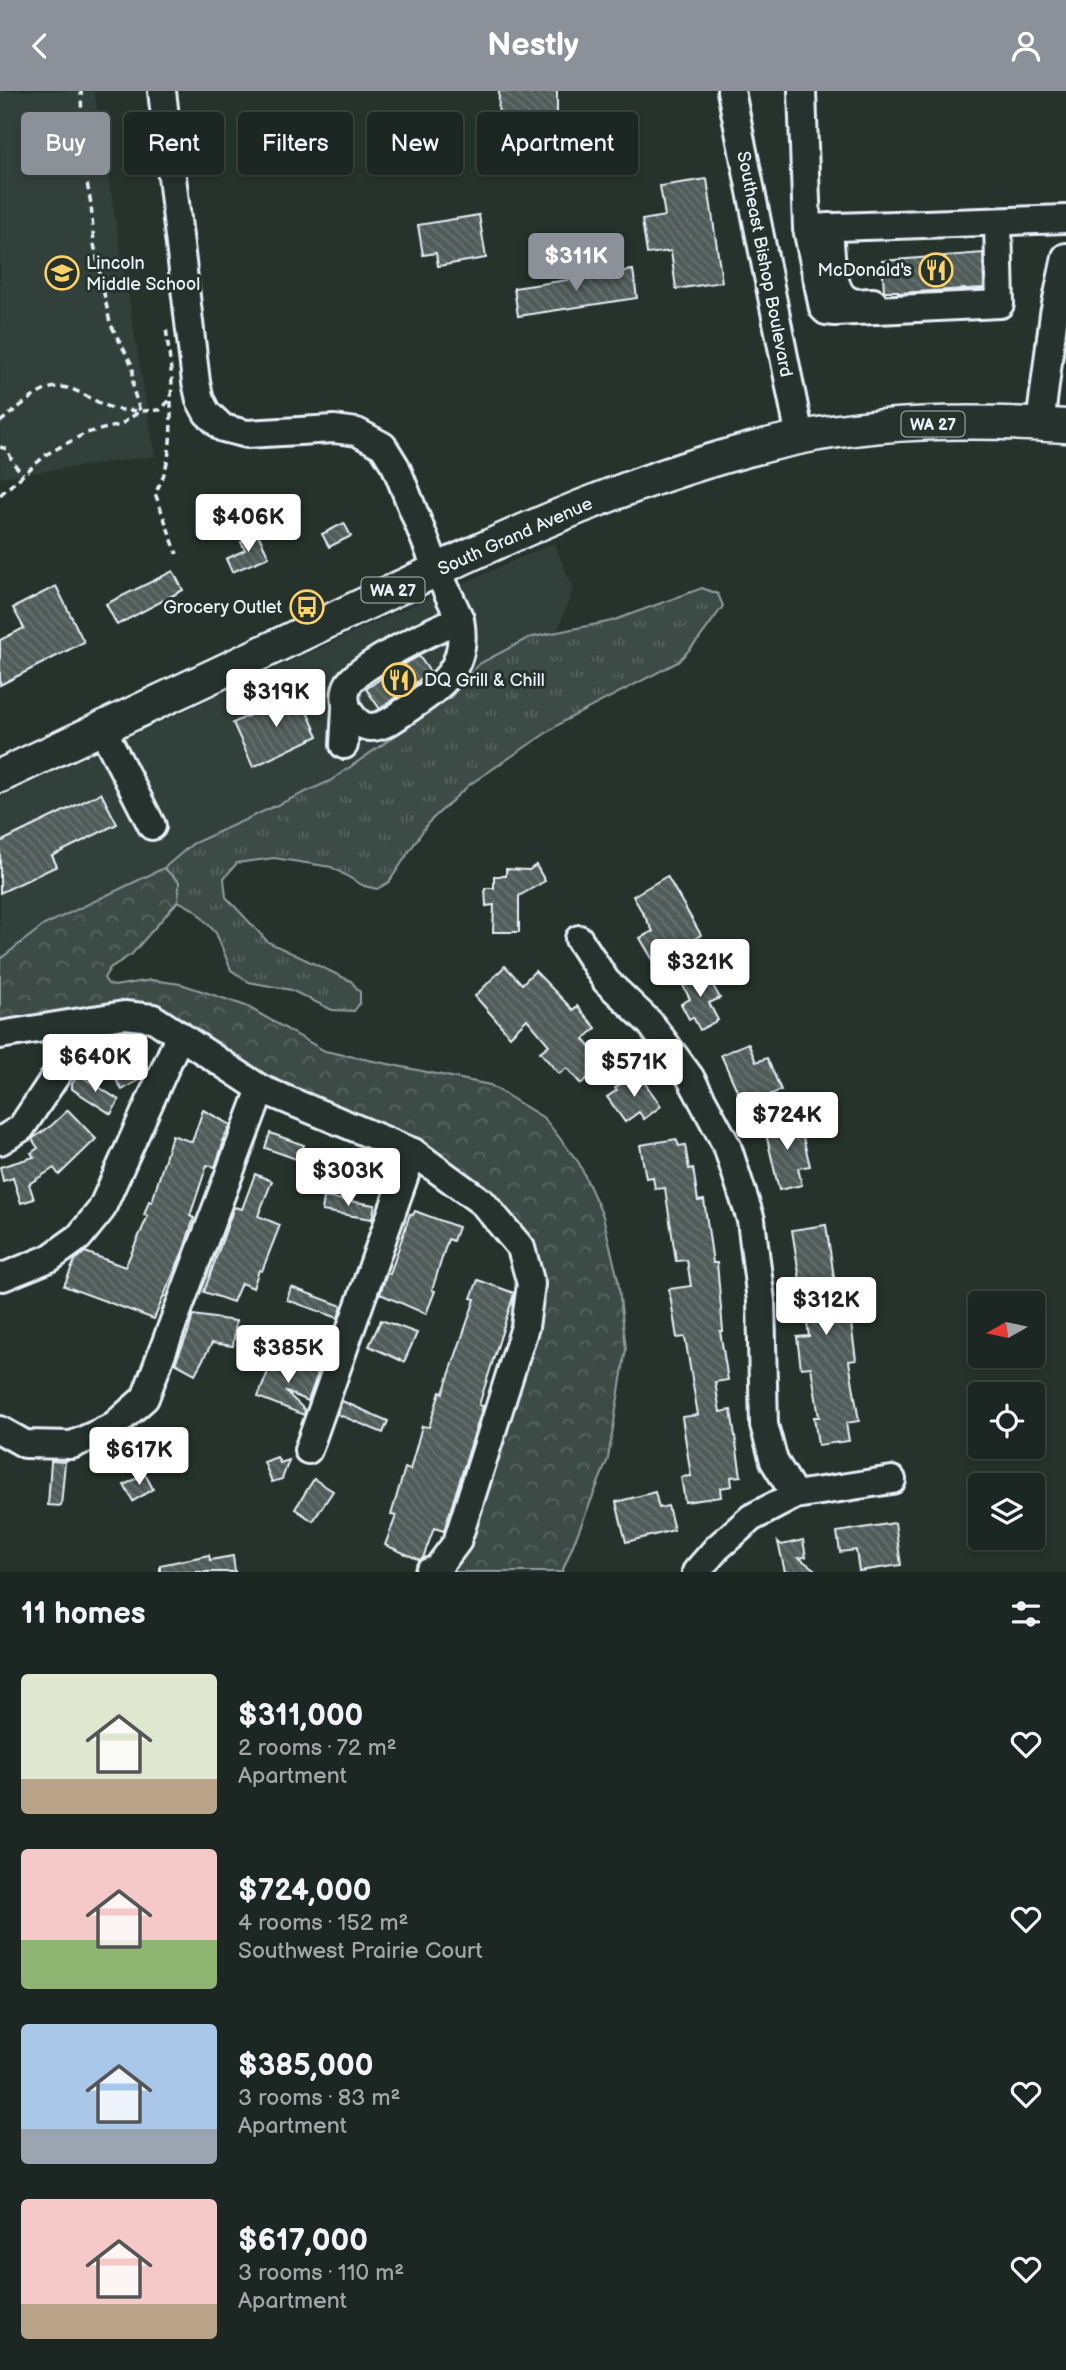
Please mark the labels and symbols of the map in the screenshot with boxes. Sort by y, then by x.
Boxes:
street label: Southeast Bishop Boulevard [732,149,797,379]
pin: $311K [527,233,625,293]
restaurant icon: McDonald's [917,251,955,289]
place label: Lincoln Middle School [86,253,200,295]
school or university icon: Lincoln Middle School [43,254,81,292]
place label: McDonald's [818,260,912,281]
road number: WA 27 [902,411,964,437]
street label: South Grand Avenue [435,493,596,580]
pin: $406K [199,495,297,554]
road number: WA 27 [362,577,424,603]
bus stop icon: Grocery Outlet [288,588,326,626]
place label: Grocery Outlet [163,597,282,618]
restaurant icon: DQ Grill & Chill [380,661,418,699]
pin: $319K [227,669,325,729]
place label: DQ Grill & Chill [424,670,545,691]
pin: $321K [651,939,749,999]
pin: $640K [46,1035,144,1094]
pin: $571K [585,1039,683,1099]
pin: $724K [738,1093,836,1152]
pin: $303K [299,1149,397,1208]
pin: $312K [777,1277,875,1337]
north arrow [968,1291,1045,1369]
pin: $385K [239,1325,337,1385]
pin: $617K [90,1427,188,1487]

